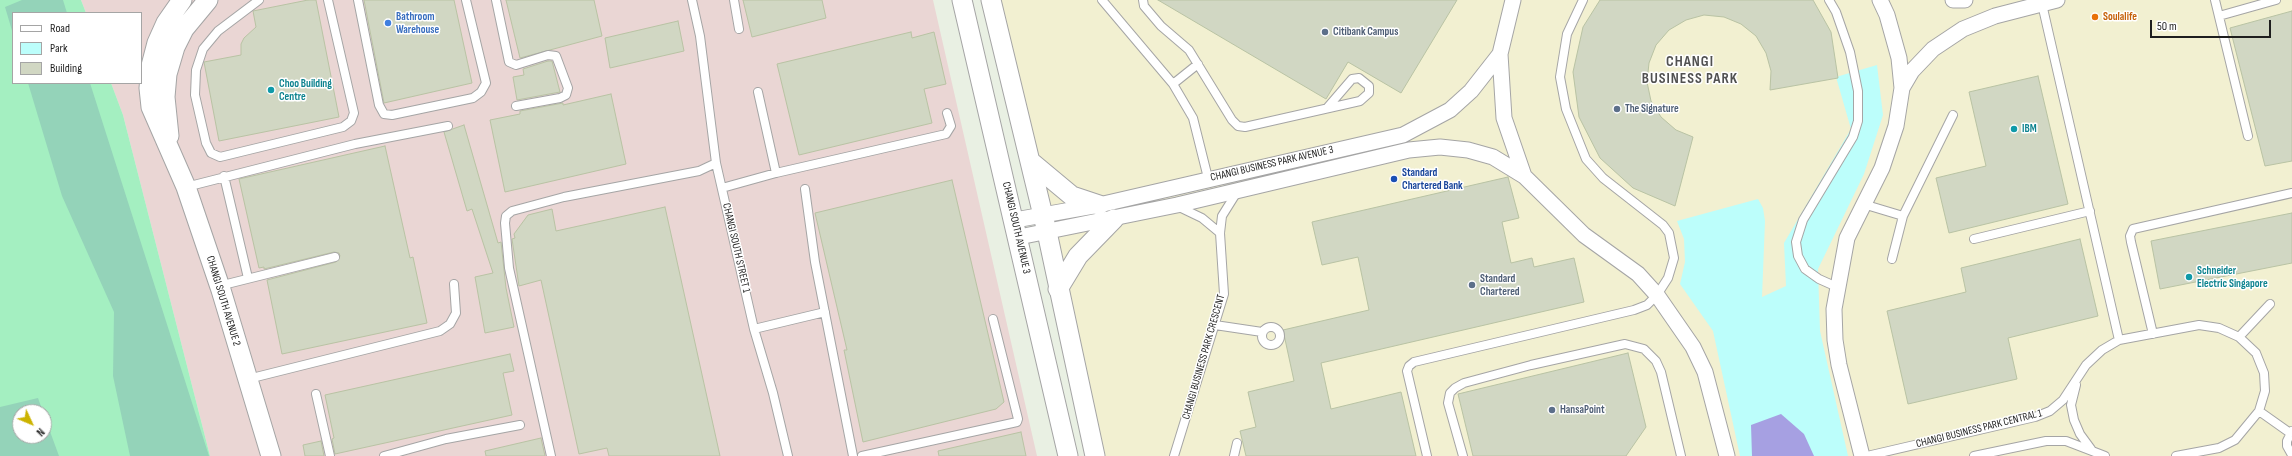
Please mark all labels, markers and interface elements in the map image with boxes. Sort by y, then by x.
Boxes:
place label: Bathroom Warehouse [396,10,439,36]
place label: Soulalife [2103,10,2137,24]
legend [12,12,142,84]
marker: Soulalife [2090,12,2100,22]
scale bar [2152,12,2273,38]
marker: Bathroom Warehouse [383,18,393,28]
text: 50 m [2157,19,2177,34]
text: Road [50,21,70,36]
place label: Citibank Campus [1333,25,1398,39]
marker: Citibank Campus [1320,27,1330,37]
text: Park [50,41,68,56]
district label: CHANGI BUSINESS PARK [1642,53,1738,88]
text: Building [50,61,82,76]
place label: Choo Building Centre [279,77,332,103]
marker: Choo Building Centre [266,85,276,95]
place label: The Signature [1625,102,1679,116]
marker: The Signature [1612,104,1622,114]
place label: IBM [2022,122,2037,136]
marker: IBM [2009,124,2019,134]
street label: CHANGI BUSINESS PARK AVENUE 3 [1209,143,1335,185]
place label: Standard Chartered Bank [1402,166,1463,192]
marker: Standard Chartered Bank [1389,174,1399,184]
street label: CHANGI SOUTH AVENUE 3 [999,181,1033,275]
street label: CHANGI SOUTH STREET 1 [719,202,753,294]
street label: CHANGI SOUTH AVENUE 2 [203,254,243,348]
place label: Schneider Electric Singapore [2197,264,2268,290]
place label: Standard Chartered [1480,272,1520,298]
marker: Schneider Electric Singapore [2184,272,2194,282]
marker: Standard Chartered [1467,280,1477,290]
street label: CHANGI BUSINESS PARK CRESCENT [1180,293,1228,421]
place label: HansaPoint [1560,403,1605,417]
north arrow [12,404,52,444]
marker: HansaPoint [1547,405,1557,415]
street label: CHANGI BUSINESS PARK CENTRAL 1 [1915,407,2043,451]
text: N [34,425,47,439]

